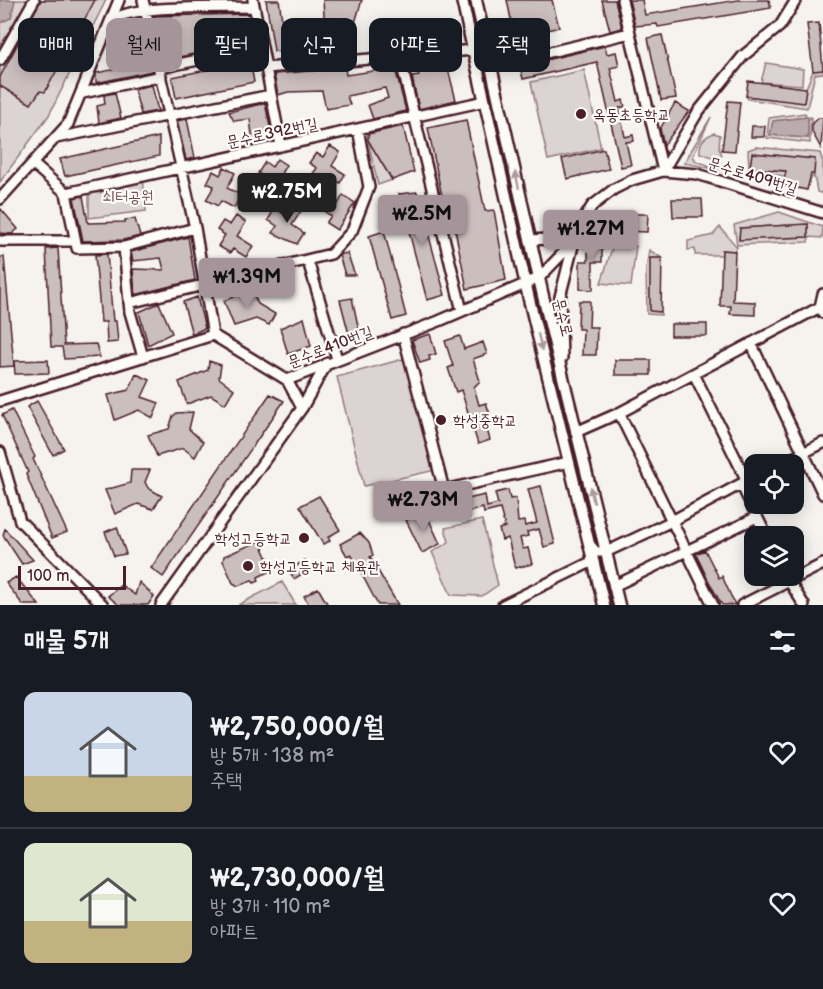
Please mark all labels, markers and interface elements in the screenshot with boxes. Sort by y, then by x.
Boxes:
chip: 매매 [18,18,94,72]
chip: 월세 [106,18,182,72]
chip: 필터 [194,18,269,72]
chip: 신규 [281,18,357,72]
chip: 아파트 [369,18,462,72]
chip: 주택 [474,18,550,72]
place label: 옥동초등학교 [593,106,670,125]
marker: 옥동초등학교 [574,107,588,121]
street label: 문수로392번길 [225,114,320,152]
street label: 문수로409번길 [705,154,800,199]
one-way arrow [512,170,521,189]
pin: ₩2.75M [238,173,336,224]
text: ₩2.75M [251,180,323,204]
park label: 쇠터공원 [102,188,154,207]
pin: ₩2.5M [380,195,464,246]
text: ₩2.5M [392,202,452,226]
pin: ₩1.27M [542,210,640,261]
text: ₩1.27M [557,217,625,241]
pin: ₩1.39M [198,258,296,309]
text: ₩1.39M [213,265,281,289]
street label: 문수로 [549,296,576,338]
street label: 문수로410번길 [285,322,376,372]
one-way arrow [535,333,545,352]
place label: 학성중학교 [453,412,517,431]
marker: 학성중학교 [434,413,448,427]
map controls [744,454,804,586]
button: locate [744,454,804,514]
pin: ₩2.73M [374,481,472,532]
one-way arrow [586,486,596,504]
text: ₩2.73M [387,488,459,512]
button: layers [744,526,804,586]
place label: 학성고등학교 [215,530,292,549]
marker: 학성고등학교 [297,531,311,545]
place label: 학성고등학교 체육관 [260,558,380,577]
marker: 학성고등학교 체육관 [241,559,255,573]
scale bar [18,563,126,590]
text: 100 m [27,567,70,586]
icon: filters [766,625,799,658]
text: 매물 5개 [24,626,109,657]
text: ₩2,750,000/월 [210,712,384,743]
icon: home [72,716,144,788]
icon: heart [766,736,799,769]
text: 방 5개 · 138 m² [210,744,334,768]
text: 주택 [210,769,242,793]
text: ₩2,730,000/월 [210,863,384,894]
icon: home [72,867,144,939]
icon: heart [766,887,799,920]
text: 방 3개 · 110 m² [210,895,331,919]
text: 아파트 [210,920,258,944]

